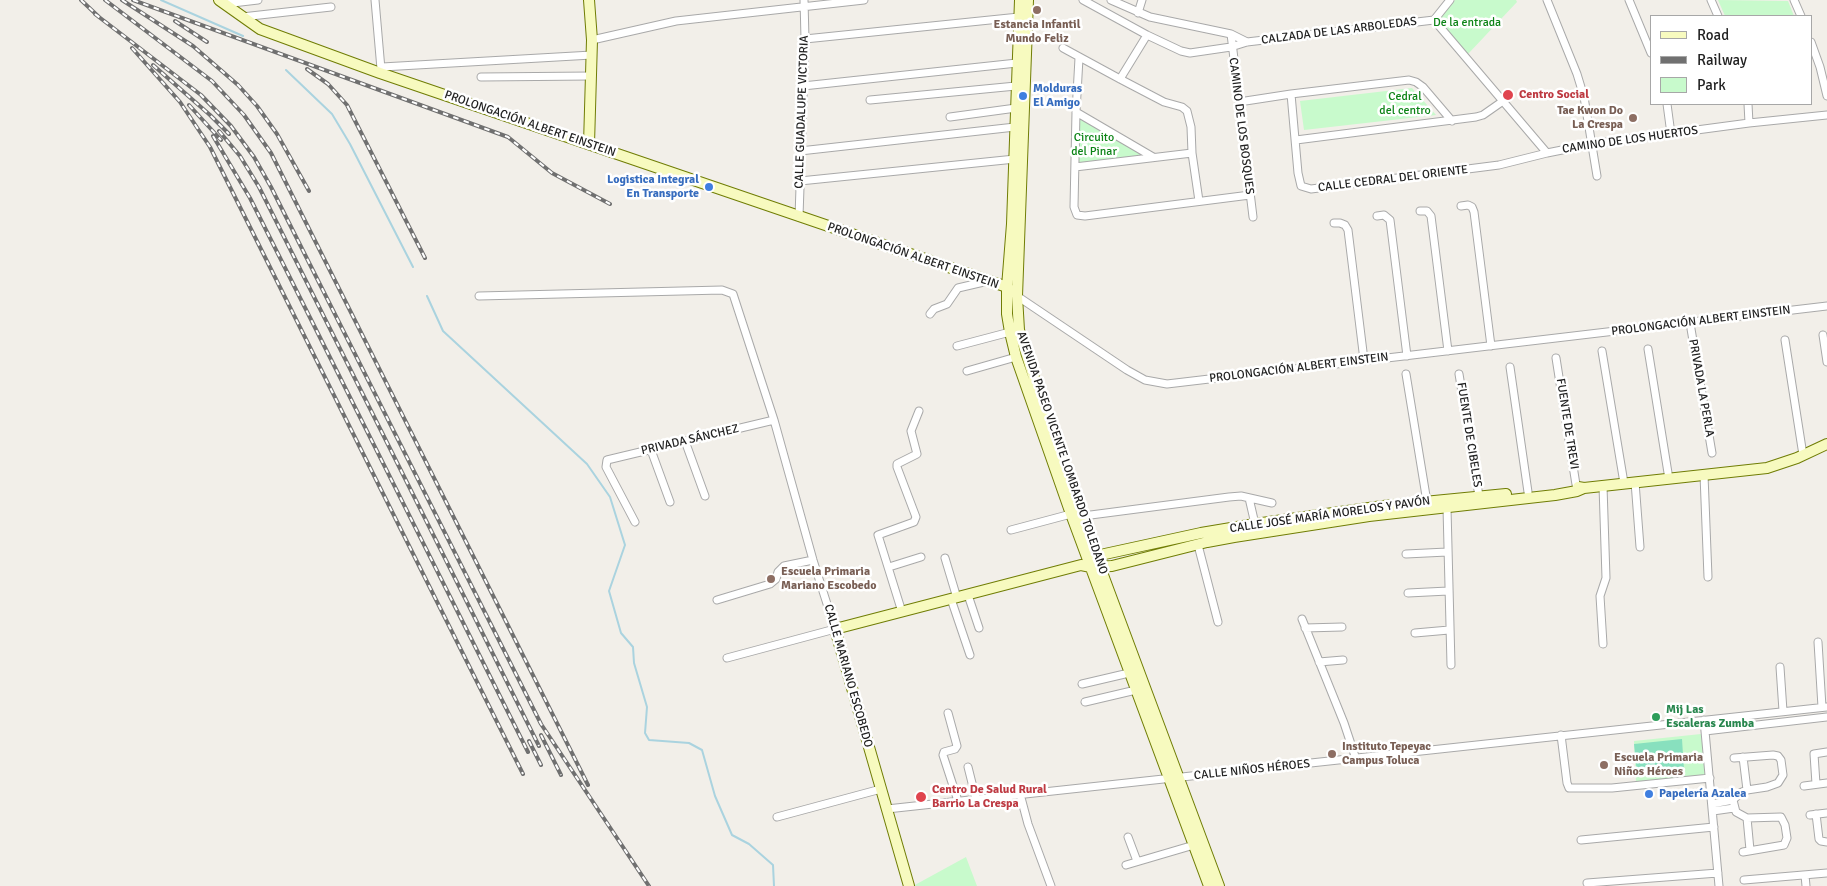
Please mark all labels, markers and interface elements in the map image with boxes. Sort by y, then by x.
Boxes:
marker: Estancia Infantil Mundo Feliz [1031,4,1043,16]
street label: CALZADA DE LAS ARBOLEDAS [1260,14,1418,48]
legend [1650,15,1812,105]
park label: De la entrada [1433,16,1501,30]
place label: Estancia Infantil Mundo Feliz [994,18,1080,46]
text: Road [1697,26,1729,44]
street label: CALLE GUADALUPE VICTORIA [792,35,812,189]
text: Railway [1697,51,1747,69]
street label: CAMINO DE LOS BOSQUES [1225,57,1257,195]
text: Park [1697,76,1726,94]
place label: Molduras El Amigo [1033,82,1082,110]
street label: PROLONGACIÓN ALBERT EINSTEIN [442,88,618,160]
marker: Centro Social [1501,88,1515,102]
place label: Centro Social [1519,88,1589,102]
marker: Molduras El Amigo [1017,90,1029,102]
park label: Cedral del centro [1379,90,1431,118]
place label: Tae Kwon Do La Crespa [1557,104,1623,132]
marker: Tae Kwon Do La Crespa [1627,112,1639,124]
street label: CAMINO DE LOS HUERTOS [1561,123,1699,157]
park label: Circuito del Pinar [1071,131,1117,159]
street label: CALLE CEDRAL DEL ORIENTE [1317,163,1469,195]
place label: Logistica Integral En Transporte [607,173,699,201]
marker: Logistica Integral En Transporte [703,181,715,193]
street label: PROLONGACIÓN ALBERT EINSTEIN [825,220,1001,292]
street label: PROLONGACIÓN ALBERT EINSTEIN [1611,303,1791,339]
street label: AVENIDA PASEO VICENTE LOMBARDO TOLEDANO [1014,330,1110,576]
street label: PRIVADA LA PERLA [1685,338,1717,438]
street label: PROLONGACIÓN ALBERT EINSTEIN [1209,350,1389,386]
street label: FUENTE DE TREVI [1553,377,1581,471]
street label: FUENTE DE CIBELES [1454,381,1484,489]
street label: PRIVADA SÁNCHEZ [640,422,740,458]
street label: CALLE JOSÉ MARÍA MORELOS Y PAVÓN [1229,494,1431,536]
place label: Escuela Primaria Mariano Escobedo [781,565,877,593]
marker: Escuela Primaria Mariano Escobedo [765,573,777,585]
street label: CALLE MARIANO ESCOBEDO [821,603,875,749]
place label: Mij Las Escaleras Zumba [1666,703,1754,731]
marker: Mij Las Escaleras Zumba [1650,711,1662,723]
place label: Instituto Tepeyac Campus Toluca [1342,740,1431,768]
marker: Instituto Tepeyac Campus Toluca [1326,748,1338,760]
place label: Escuela Primaria Niños Héroes [1614,751,1703,779]
street label: CALLE NIÑOS HÉROES [1193,757,1311,783]
marker: Escuela Primaria Niños Héroes [1598,759,1610,771]
place label: Centro De Salud Rural Barrio La Crespa [932,783,1047,811]
place label: Papelería Azalea [1659,787,1746,801]
marker: Papelería Azalea [1643,788,1655,800]
marker: Centro De Salud Rural Barrio La Crespa [914,790,928,804]

